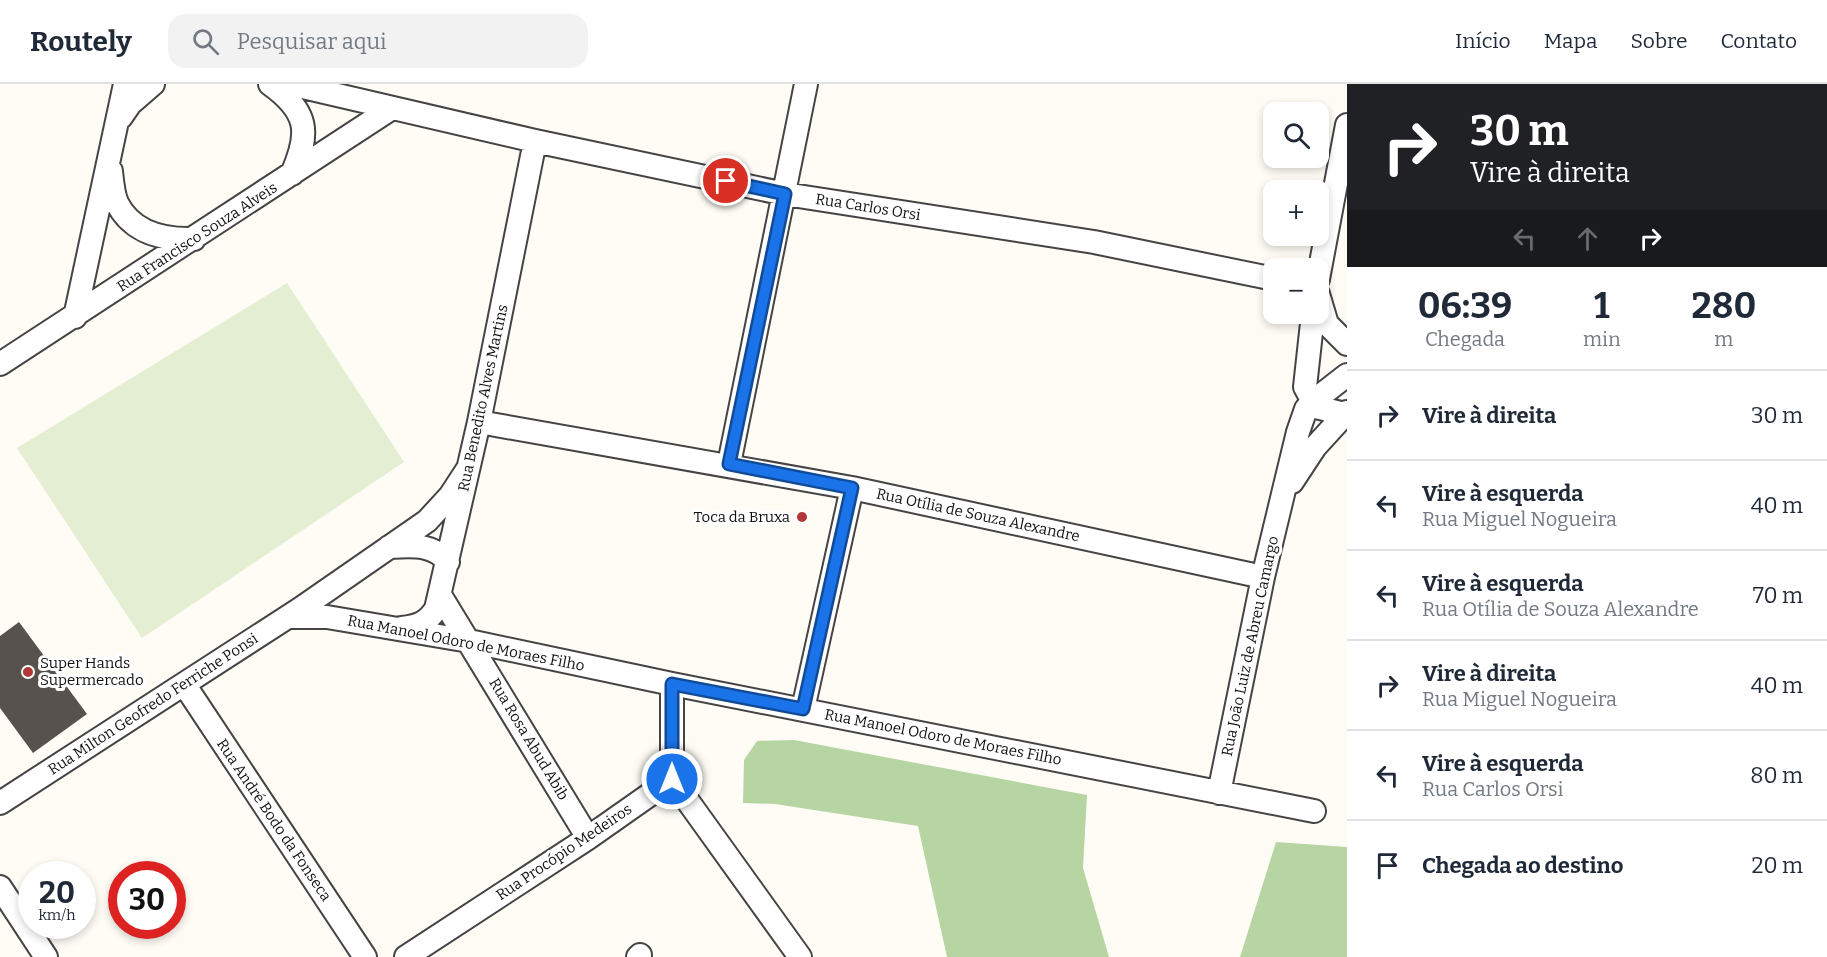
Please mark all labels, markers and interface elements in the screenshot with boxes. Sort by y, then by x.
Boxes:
search box [168,14,588,68]
text: Routely [30,25,132,58]
icon: search [189,25,222,58]
text: Pesquisar aqui [237,28,387,55]
text: Início [1455,28,1511,54]
text: Mapa [1544,28,1598,54]
text: Sobre [1631,28,1687,54]
text: Contato [1720,28,1797,54]
map controls [1263,102,1329,324]
button: search [1263,102,1329,168]
text: 30 m [1470,106,1569,156]
icon: right [1371,108,1449,186]
pin [700,155,751,206]
text: Vire à direita [1470,157,1630,189]
icon: arrive [709,164,742,197]
street label: Rua Francisco Souza Alveis [114,178,280,296]
button: + [1263,180,1329,246]
street label: Rua Carlos Orsi [814,190,922,224]
icon: left [1508,222,1541,255]
icon: ahead [1571,222,1604,255]
icon: right [1634,222,1667,255]
button: − [1263,258,1329,324]
text: 06:39 [1418,284,1512,328]
text: 1 [1594,284,1610,328]
text: 280 [1691,284,1756,328]
street label: Rua Benedito Alves Martins [454,303,512,493]
text: Chegada [1425,327,1505,351]
text: min [1583,327,1621,351]
text: m [1714,327,1733,351]
icon: right [1371,399,1404,432]
text: Vire à direita [1422,402,1556,429]
text: 30 m [1751,402,1803,429]
text: Vire à esquerda [1422,480,1583,507]
street label: Rua Otília de Souza Alexandre [875,485,1081,545]
icon: left [1371,489,1404,522]
text: 40 m [1751,492,1803,519]
text: Rua Miguel Nogueira [1422,507,1617,531]
place label: Toca da Bruxa [694,508,790,526]
marker: Toca da Bruxa [795,510,809,524]
street label: Rua João Luiz de Abreu Camargo [1218,534,1282,758]
text: Vire à esquerda [1422,570,1583,597]
icon: left [1371,579,1404,612]
text: 70 m [1753,582,1803,609]
text: Rua Otília de Souza Alexandre [1422,597,1699,621]
street label: Rua Manoel Odoro de Moraes Filho [346,611,586,675]
street label: Rua Milton Geofredo Ferriche Ponsi [45,629,262,779]
place label: Super Hands Supermercado [40,654,144,689]
text: Vire à direita [1422,660,1556,687]
marker: Super Hands Supermercado [21,665,35,679]
icon: right [1371,669,1404,702]
text: 40 m [1751,672,1803,699]
street label: Rua Rosa Abud Abib [485,675,573,803]
text: Rua Miguel Nogueira [1422,687,1617,711]
street label: Rua Manoel Odoro de Moraes Filho [823,705,1063,769]
street label: Rua André Bodo da Fonseca [213,735,335,905]
position arrow [640,747,704,811]
text: Vire à esquerda [1422,750,1583,777]
icon: left [1371,759,1404,792]
text: 80 m [1750,762,1803,789]
text: Rua Carlos Orsi [1422,777,1564,801]
street label: Rua Procópio Medeiros [493,800,635,904]
icon: arrive [1371,849,1404,882]
text: Chegada ao destino [1422,852,1623,879]
text: 20 m [1752,852,1803,879]
speed limit sign: 30 [108,861,186,939]
text: 20 [39,875,75,911]
text: km/h [38,906,76,924]

